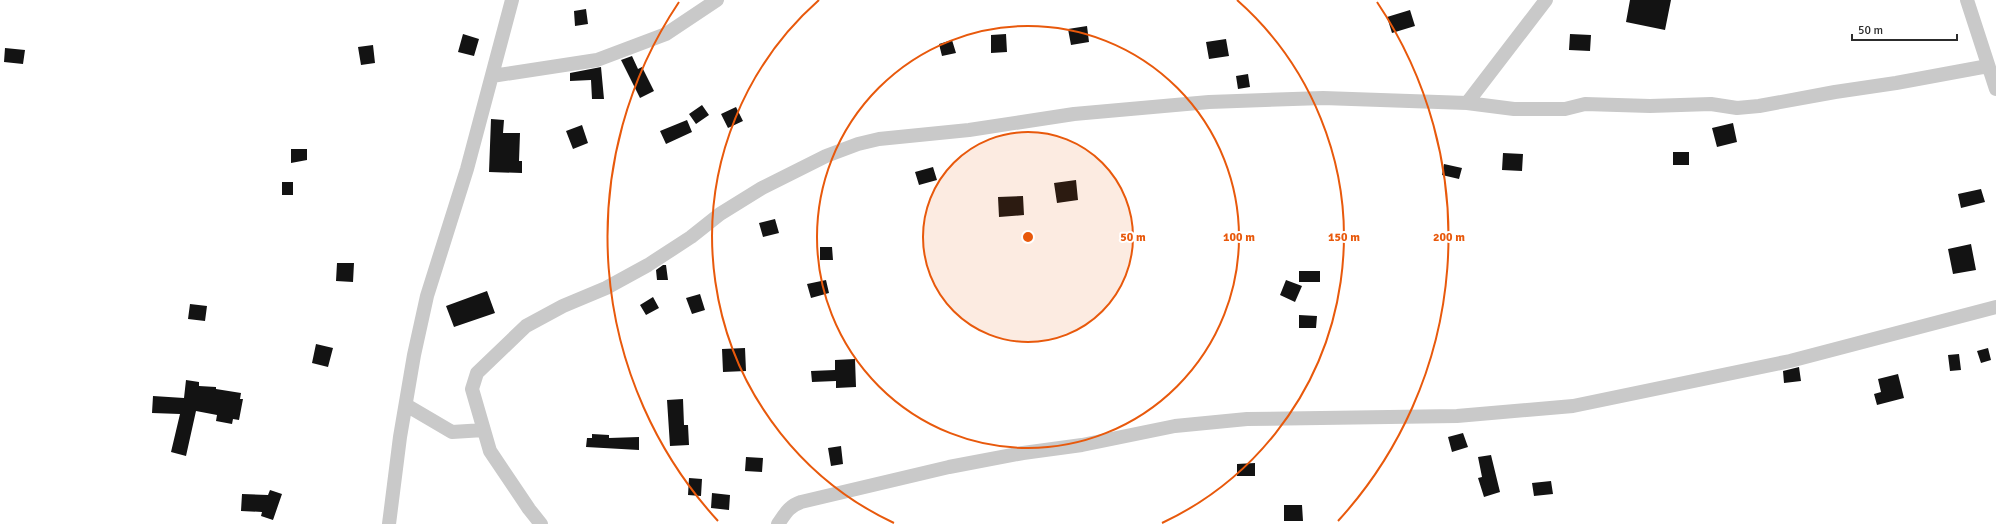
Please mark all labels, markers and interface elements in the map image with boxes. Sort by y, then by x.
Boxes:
scale bar [1852,16,1957,42]
text: 50 m [1858,23,1883,38]
centre of rings [1021,230,1035,244]
text: 50 m [1120,230,1146,245]
text: 100 m [1223,230,1255,245]
text: 150 m [1328,230,1360,245]
text: 200 m [1433,230,1465,245]

